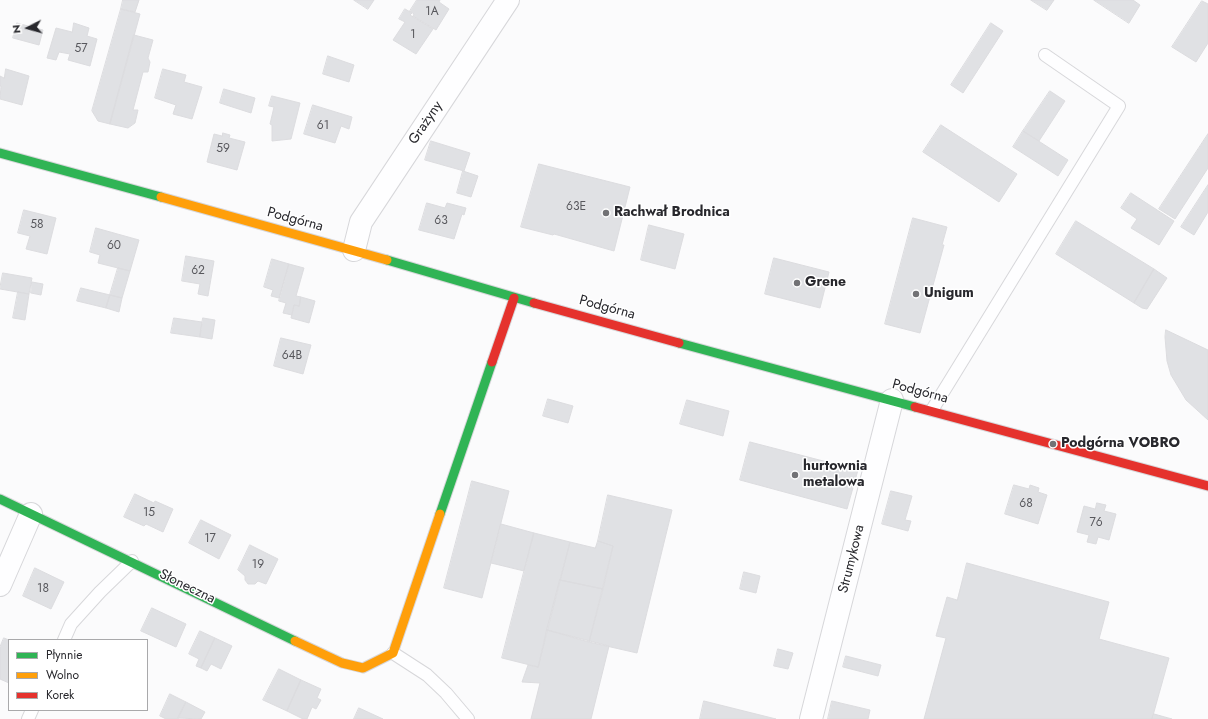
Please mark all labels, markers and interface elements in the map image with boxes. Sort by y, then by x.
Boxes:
house number: 1A [425,5,439,19]
north arrow [8,8,48,48]
text: N [8,24,24,34]
house number: 1 [410,28,416,42]
house number: 57 [74,42,88,56]
street label: Grażyny [405,98,447,148]
house number: 61 [317,119,329,133]
house number: 59 [216,142,230,156]
house number: 63E [566,200,586,214]
street label: Podgórna [265,204,325,236]
place label: Rachwał Brodnica [614,205,730,221]
marker: Rachwał Brodnica [601,208,611,218]
house number: 63 [434,214,448,228]
house number: 58 [30,218,44,232]
house number: 60 [107,239,121,253]
house number: 62 [191,264,205,278]
place label: Grene [805,275,846,291]
marker: Grene [792,278,802,288]
place label: Unigum [924,286,974,302]
marker: Unigum [911,289,921,299]
street label: Podgórna [577,292,637,324]
house number: 64B [282,349,302,363]
street label: Podgórna [890,376,950,408]
place label: Podgórna VOBRO [1061,436,1180,452]
marker: Podgórna VOBRO [1048,439,1058,449]
place label: hurtownia metalowa [803,459,867,492]
marker: hurtownia metalowa [790,470,800,480]
house number: 68 [1019,497,1033,511]
house number: 15 [143,506,155,520]
house number: 76 [1089,516,1103,530]
street label: Strumykowa [835,523,869,595]
house number: 17 [204,532,216,546]
house number: 19 [252,558,264,572]
street label: Słoneczna [156,566,218,608]
house number: 18 [37,582,49,596]
legend [8,639,148,711]
text: Płynnie [46,646,83,664]
text: Wolno [46,666,79,684]
text: Korek [46,686,74,704]

